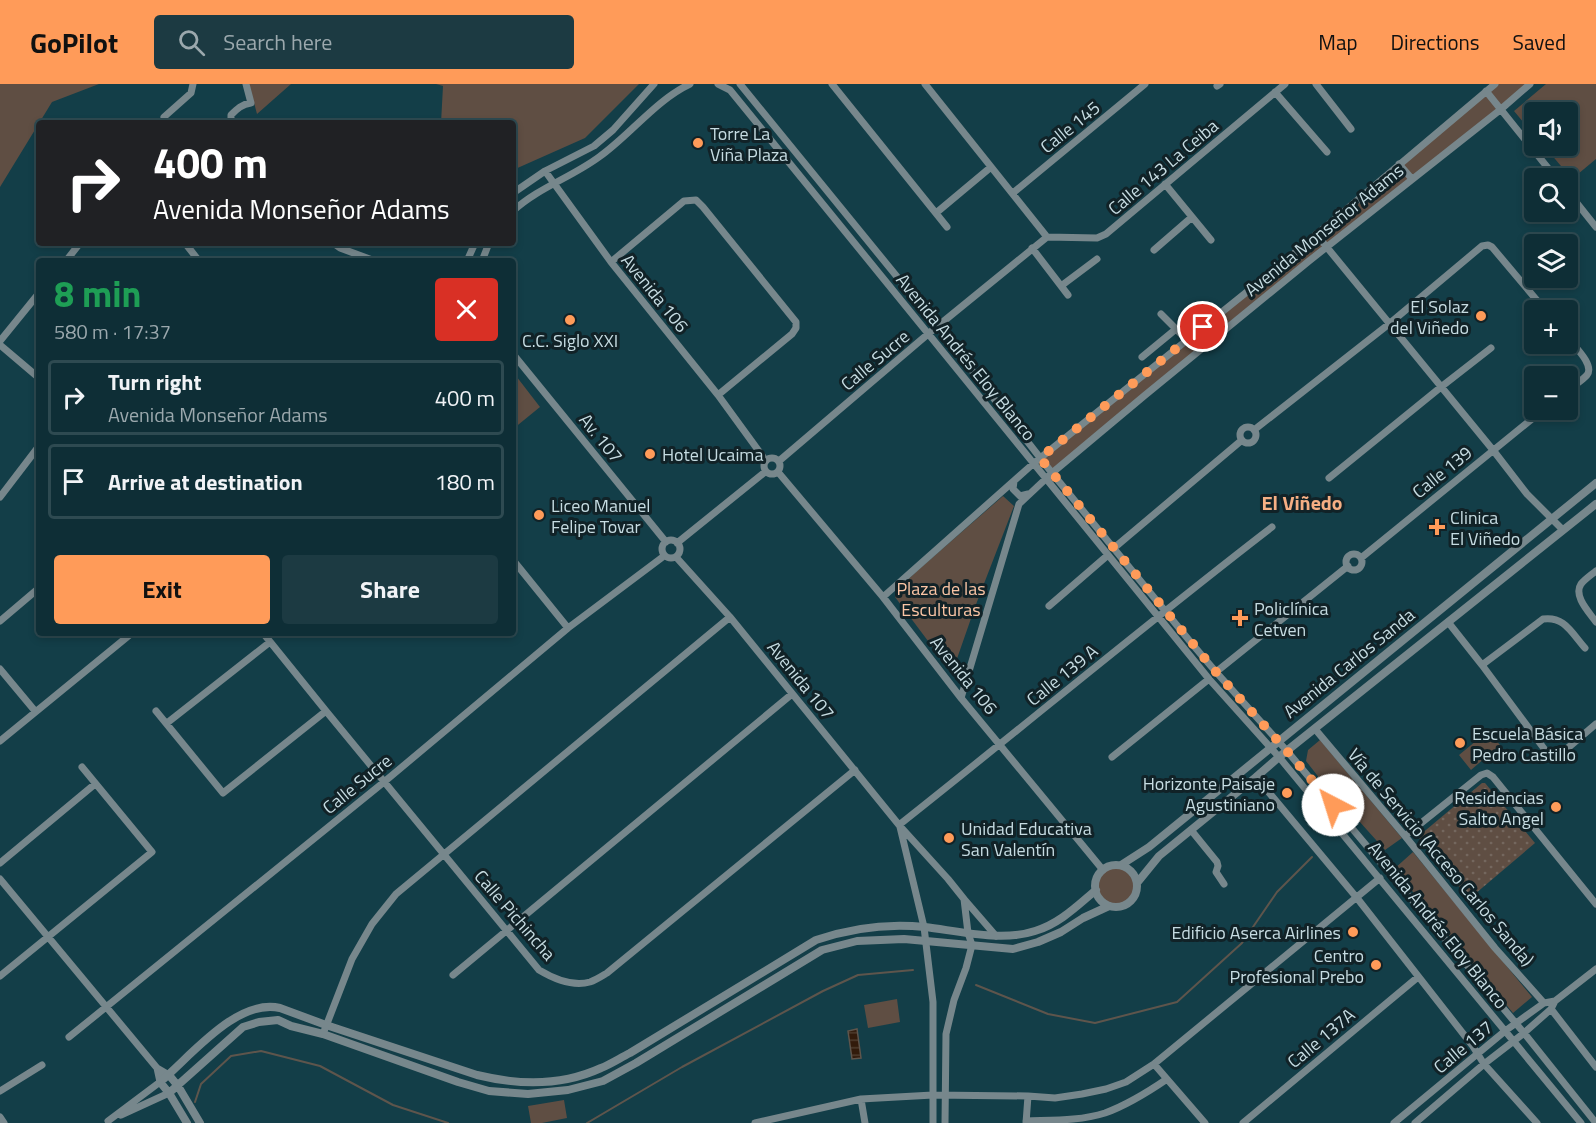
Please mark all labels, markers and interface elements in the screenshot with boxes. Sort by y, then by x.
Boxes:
search box [154,15,574,69]
text: GoPilot [30,21,118,64]
text: Search here [223,25,332,59]
icon: search [175,26,208,59]
text: Map [1318,26,1358,58]
text: Directions [1391,26,1480,58]
text: Saved [1513,26,1566,58]
street label: Calle 145 [1034,94,1106,160]
map controls [1524,102,1578,420]
button: sound [1524,102,1578,156]
street label: Calle 143 La Ceiba [1102,113,1224,221]
place label: Torre La Viña Plaza [710,120,788,168]
text: 400 m [153,130,268,194]
marker: Torre La Viña Plaza [691,136,705,150]
icon: right [54,144,132,222]
street label: Avenida Monseñor Adams [1239,157,1409,303]
button: search [1524,168,1578,222]
text: Avenida Monseñor Adams [153,188,450,229]
button: layers [1524,234,1578,288]
street label: Avenida 106 [615,248,695,338]
text: 8 min [54,266,141,321]
street label: Avenida Andrés Eloy Blanco [890,267,1042,447]
button: close [435,278,498,341]
place label: El Solaz del Viñedo [1390,293,1469,341]
button: + [1524,300,1578,354]
pin [1177,301,1228,352]
marker: El Solaz del Viñedo [1474,309,1488,323]
icon: arrive [1186,310,1219,343]
marker: C.C. Siglo XXI [563,313,577,327]
text: 580 m · 17:37 [54,316,171,347]
street label: Calle Sucre [835,323,915,397]
place label: C.C. Siglo XXI [522,327,618,354]
text: Turn right [108,365,202,399]
button: − [1524,366,1578,420]
icon: right [57,381,90,414]
text: 400 m [435,381,495,415]
text: Avenida Monseñor Adams [108,399,328,430]
street label: Av. 107 [573,408,629,468]
street label: Calle 139 [1406,439,1478,505]
place label: Hotel Ucaima [662,441,763,468]
marker: Hotel Ucaima [643,447,657,461]
icon: arrive [57,465,90,498]
text: Arrive at destination [108,465,303,499]
text: 180 m [435,465,495,499]
district label: El Viñedo [1262,487,1342,518]
place label: Liceo Manuel Felipe Tovar [551,492,650,540]
place label: Clinica El Viñedo [1450,504,1520,552]
marker: Liceo Manuel Felipe Tovar [532,508,546,522]
marker: Clinica El Viñedo [1428,518,1446,536]
button: Exit [54,555,270,624]
button: Share [282,555,498,624]
park label: Plaza de las Esculturas [896,575,986,623]
place label: Policlínica Cetven [1254,595,1329,643]
street label: Avenida Carlos Sanda [1278,601,1420,725]
marker: Policlínica Cetven [1231,609,1249,627]
street label: Avenida 106 [924,630,1004,720]
street label: Avenida 107 [761,635,841,725]
street label: Calle 139 A [1020,638,1104,712]
place label: Escuela Básica Pedro Castillo [1472,720,1583,768]
marker: Escuela Básica Pedro Castillo [1453,736,1467,750]
street label: Vía de Servicio (Acceso Carlos Sanda) [1341,742,1541,972]
street label: Calle Sucre [316,748,398,820]
place label: Horizonte Paisaje Agustiniano [1143,770,1275,818]
position arrow [1301,773,1365,837]
place label: Residencias Salto Angel [1454,784,1544,832]
marker: Horizonte Paisaje Agustiniano [1280,786,1294,800]
marker: Residencias Salto Angel [1549,800,1563,814]
place label: Unidad Educativa San Valentín [961,815,1092,863]
marker: Unidad Educativa San Valentín [942,831,956,845]
street label: Avenida Andrés Eloy Blanco [1362,835,1514,1015]
street label: Calle Pichincha [468,864,562,966]
place label: Edificio Aserca Airlines [1171,919,1341,946]
marker: Edificio Aserca Airlines [1346,925,1360,939]
place label: Centro Profesional Prebo [1229,942,1364,990]
marker: Centro Profesional Prebo [1369,958,1383,972]
street label: Calle 137A [1281,1001,1361,1074]
street label: Calle 137 [1427,1014,1499,1080]

